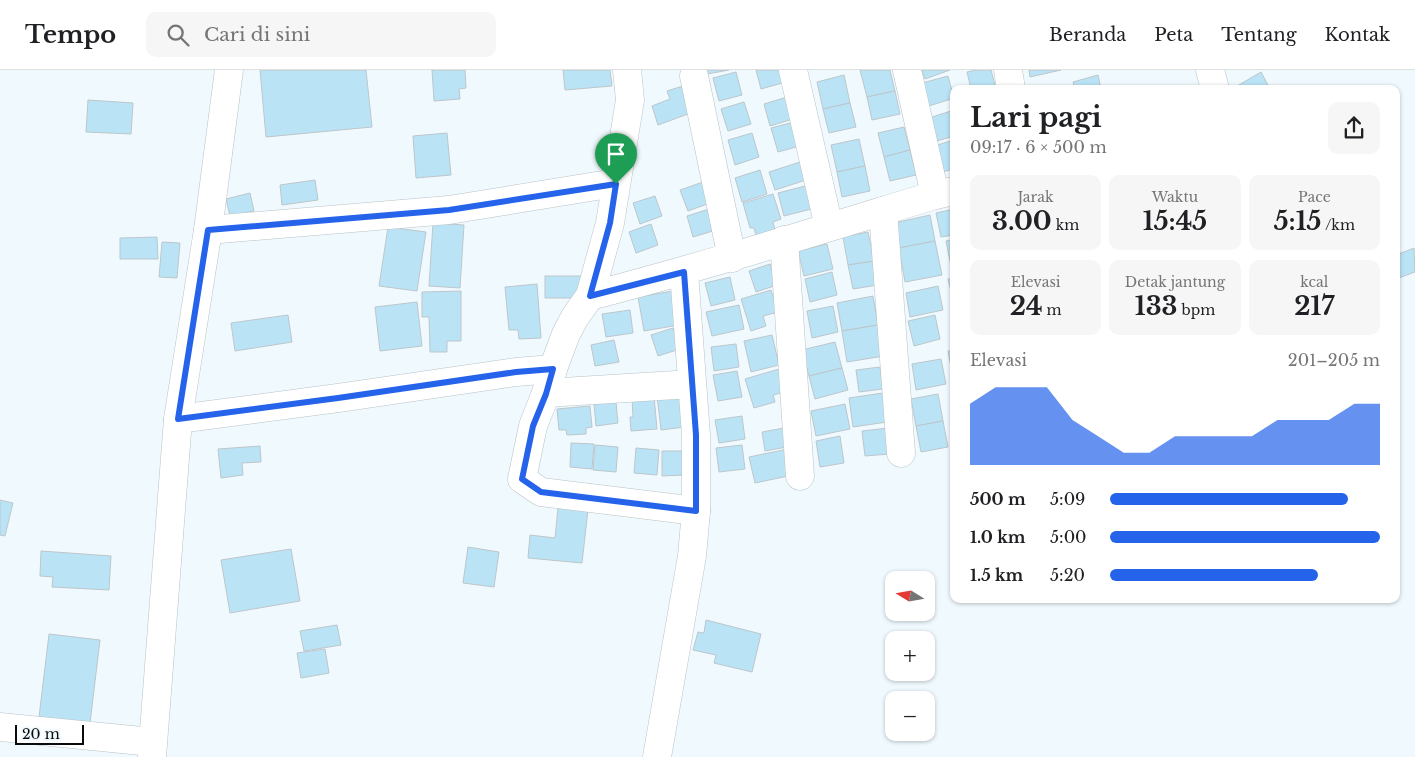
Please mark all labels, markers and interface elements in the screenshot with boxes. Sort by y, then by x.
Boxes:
search box [146,12,496,57]
text: Tempo [25,20,116,49]
icon: search [164,21,192,49]
text: Cari di sini [204,23,310,46]
text: Beranda [1049,24,1126,46]
text: Peta [1154,24,1193,46]
text: Tentang [1221,24,1296,46]
text: Kontak [1324,24,1390,46]
text: Lari pagi [970,100,1102,135]
button: share [1328,102,1380,154]
pin [595,133,637,184]
text: 09:17 · 6 × 500 m [970,137,1107,157]
icon: arrive [602,140,630,168]
text: Jarak [1018,188,1054,206]
text: Waktu [1152,188,1198,206]
text: Pace [1298,188,1331,206]
text: 3.00 [992,206,1052,237]
text: 15:45 [1143,206,1207,237]
text: 5:15 [1274,206,1321,237]
text: km [1052,216,1079,234]
text: /km [1321,216,1355,234]
text: Elevasi [1011,273,1061,291]
text: Detak jantung [1125,273,1225,291]
text: kcal [1300,273,1328,291]
text: 24 [1010,291,1043,322]
text: 133 [1135,291,1178,322]
text: 217 [1294,291,1334,322]
text: m [1043,301,1062,319]
text: bpm [1178,301,1215,319]
text: Elevasi [970,350,1027,370]
text: 201–205 m [1288,350,1380,370]
text: 500 m [970,489,1026,509]
text: 5:09 [1050,489,1085,509]
text: 1.0 km [970,527,1025,547]
text: 5:00 [1050,527,1087,547]
text: 1.5 km [970,565,1023,585]
text: 5:20 [1050,565,1085,585]
north arrow [885,571,935,621]
map controls [885,571,935,741]
button: + [885,631,935,681]
button: − [885,691,935,741]
scale bar [15,722,84,745]
text: 20 m [22,725,60,743]

